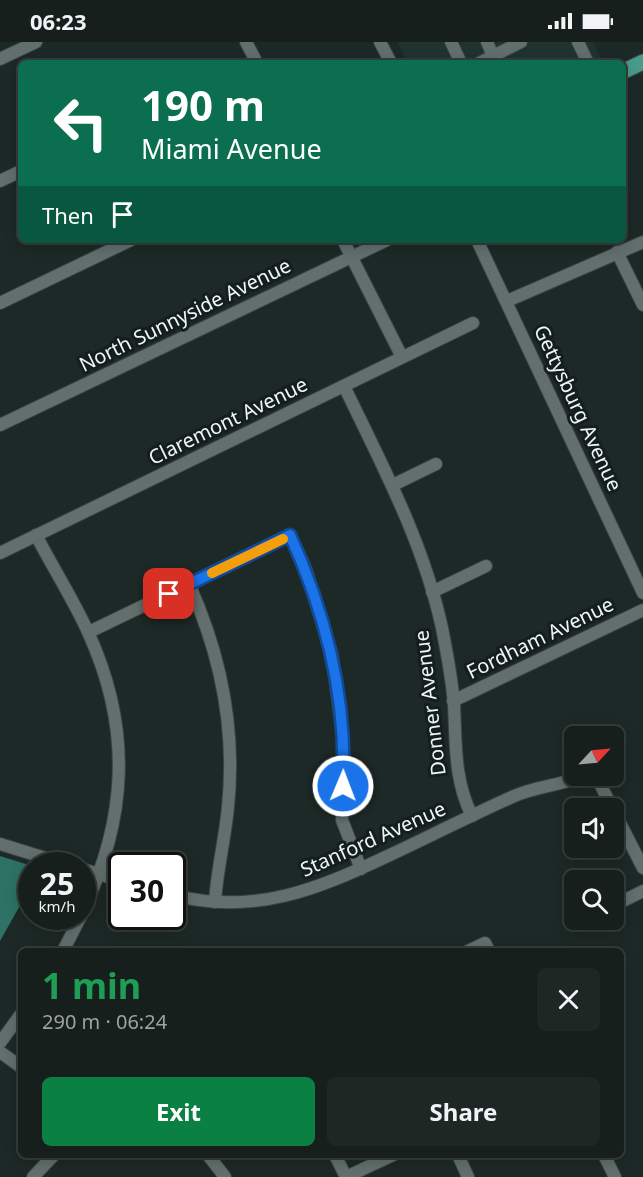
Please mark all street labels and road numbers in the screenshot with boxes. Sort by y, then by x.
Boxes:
street label: North Sunnyside Avenue [74,251,295,378]
street label: Gettysburg Avenue [528,320,629,495]
street label: Claremont Avenue [144,370,312,471]
street label: Fordham Avenue [462,590,618,685]
street label: Donner Avenue [407,629,452,777]
street label: Stanford Avenue [296,794,450,883]

